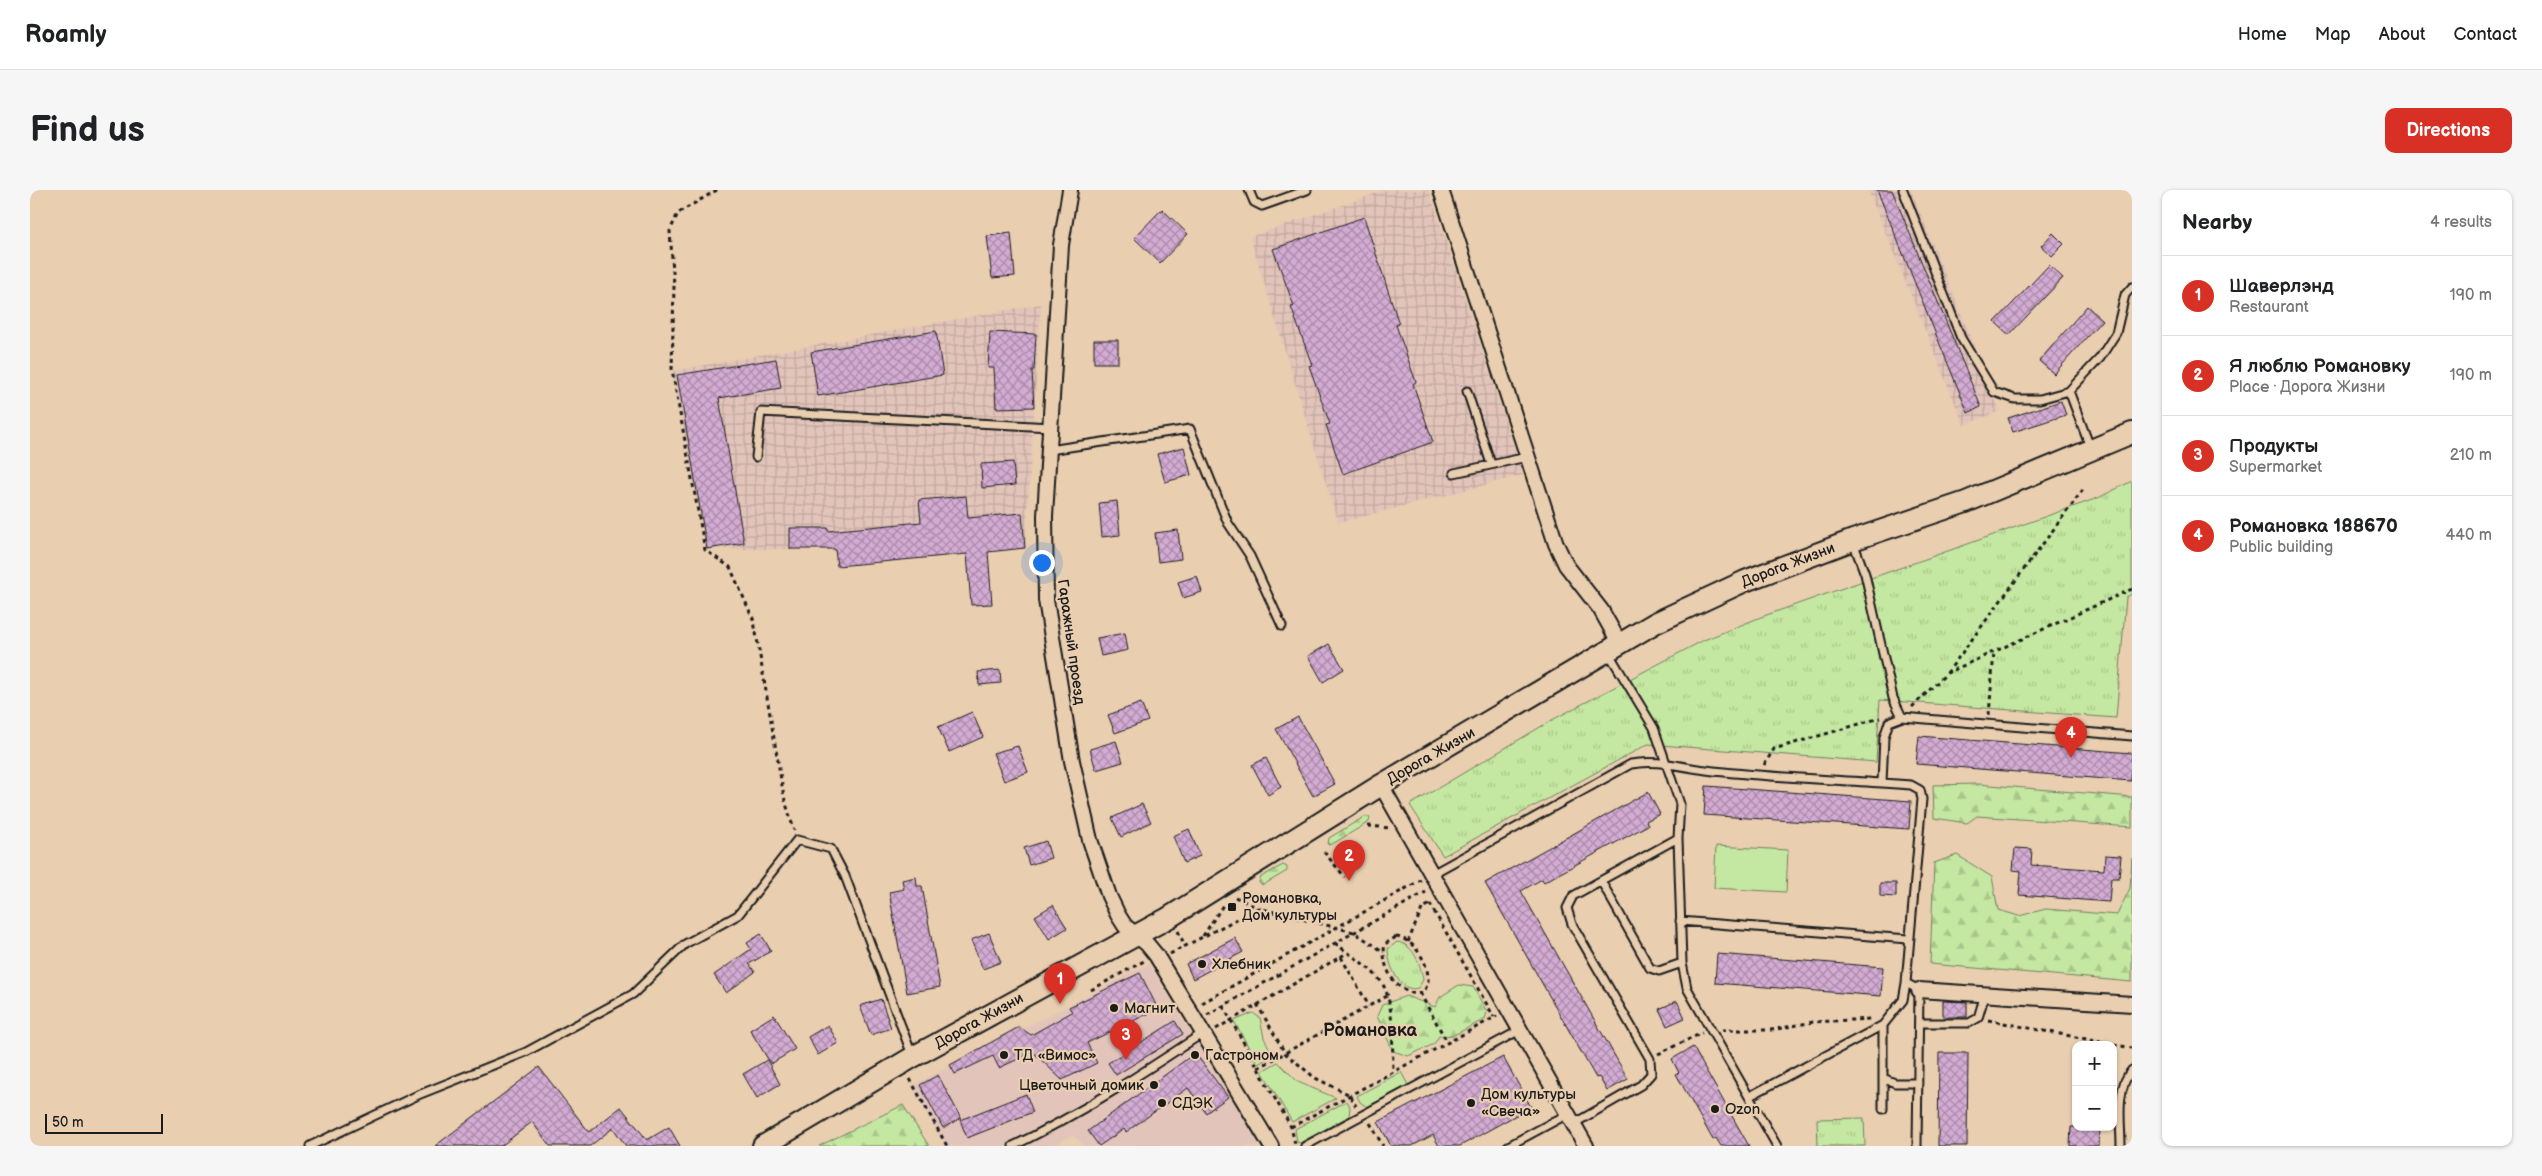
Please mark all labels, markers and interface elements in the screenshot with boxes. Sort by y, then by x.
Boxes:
text: Roamly [25,20,106,49]
text: Home [2238,24,2287,45]
text: Map [2315,24,2351,45]
text: About [2379,24,2426,45]
text: Contact [2454,24,2517,45]
button: Directions [2385,108,2512,153]
text: Find us [30,109,145,152]
text: Nearby [2182,210,2252,235]
text: 4 results [2430,213,2492,232]
text: Шаверлэнд [2229,275,2334,298]
text: 1 [2195,286,2201,305]
text: 190 m [2450,286,2492,305]
text: Restaurant [2229,298,2309,317]
text: Я люблю Романовку [2229,355,2411,378]
text: 2 [2193,366,2203,385]
text: 190 m [2450,366,2492,385]
text: Place · Дорога Жизни [2229,378,2385,397]
text: Продукты [2229,435,2318,458]
text: 3 [2193,446,2203,465]
text: 210 m [2450,446,2492,465]
text: Supermarket [2229,458,2322,477]
text: Романовка 188670 [2229,515,2398,538]
text: 4 [2193,526,2203,545]
text: 440 m [2446,526,2492,545]
street label: Дорога Жизни [1739,538,1837,592]
text: Public building [2229,538,2333,557]
your location [1029,550,1055,576]
street label: Гаражный проезд [1053,578,1089,706]
pin: 4 [2055,717,2087,758]
street label: Дорога Жизни [1383,723,1479,789]
pin: 2 [1333,840,1365,881]
place label: Романовка, Дом культуры [1242,889,1337,925]
marker: Романовка, Дом культуры [1226,901,1238,913]
place label: Хлебник [1212,955,1271,974]
marker: Хлебник [1196,958,1208,970]
pin: 1 [1044,963,1076,1004]
street label: Дорога Жизни [931,989,1027,1053]
place label: Магнит [1124,999,1175,1018]
marker: Магнит [1108,1002,1120,1014]
pin: 3 [1110,1019,1142,1060]
district label: Романовка [1323,1020,1417,1041]
map controls [2072,1041,2117,1131]
button: + [2072,1041,2117,1086]
place label: ТД «Вимос» [1014,1046,1097,1065]
place label: Гастроном [1205,1046,1279,1065]
marker: ТД «Вимос» [998,1049,1010,1061]
marker: Гастроном [1189,1049,1201,1061]
place label: Цветочный домик [1019,1076,1144,1095]
marker: Цветочный домик [1148,1079,1160,1091]
place label: Дом культуры «Свеча» [1481,1085,1576,1121]
button: − [2072,1086,2117,1131]
place label: СДЭК [1172,1094,1213,1113]
marker: СДЭК [1156,1097,1168,1109]
marker: Дом культуры «Свеча» [1465,1097,1477,1109]
place label: Ozon [1725,1100,1760,1119]
marker: Ozon [1709,1103,1721,1115]
scale bar [45,1111,162,1134]
text: 50 m [52,1114,84,1131]

